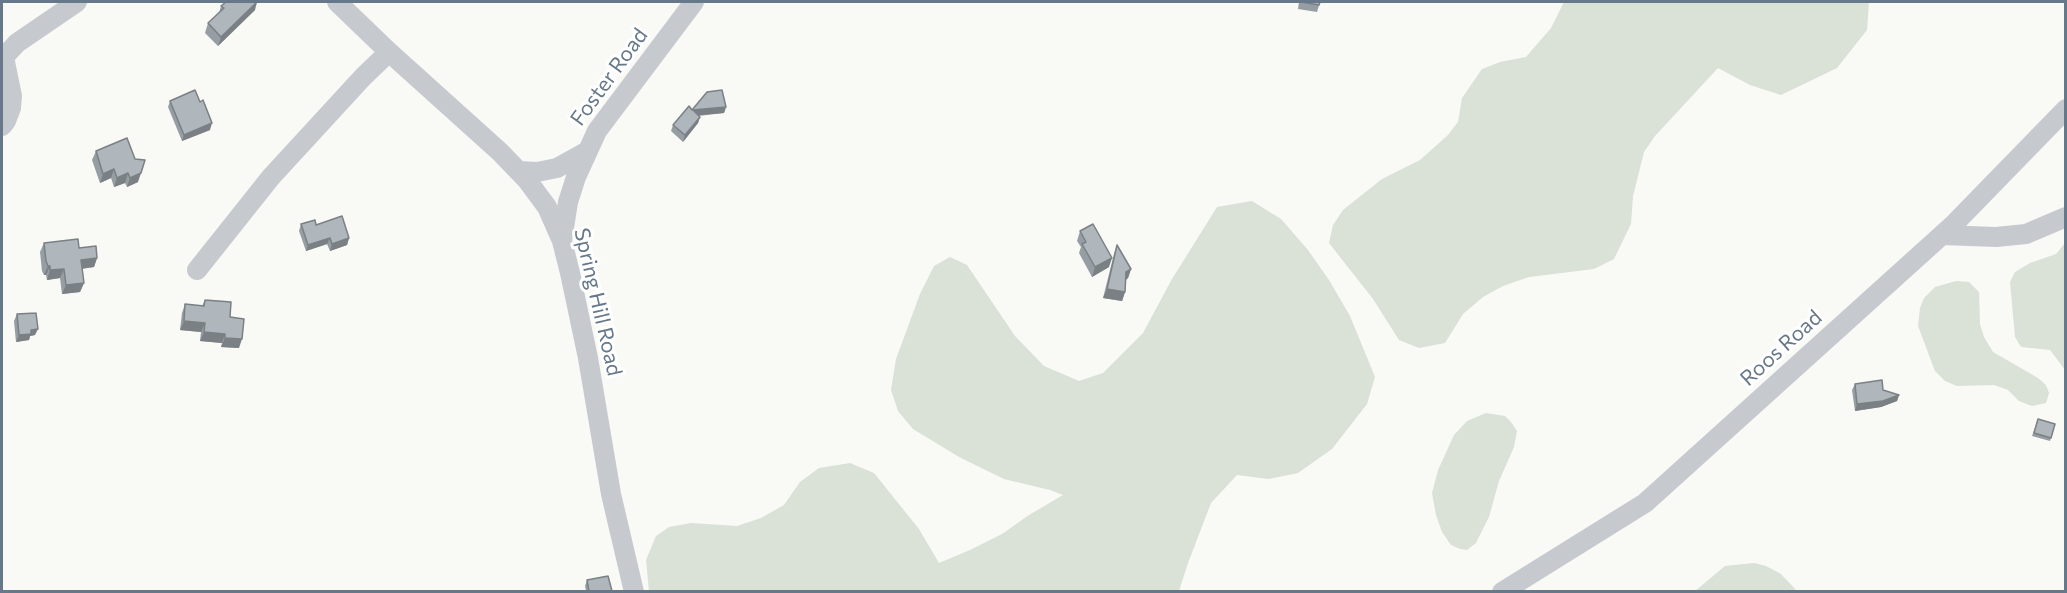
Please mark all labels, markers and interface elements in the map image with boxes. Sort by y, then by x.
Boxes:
street label: Foster Road [565,23,653,131]
street label: Spring Hill Road [569,226,627,378]
street label: Roos Road [1735,305,1827,391]

